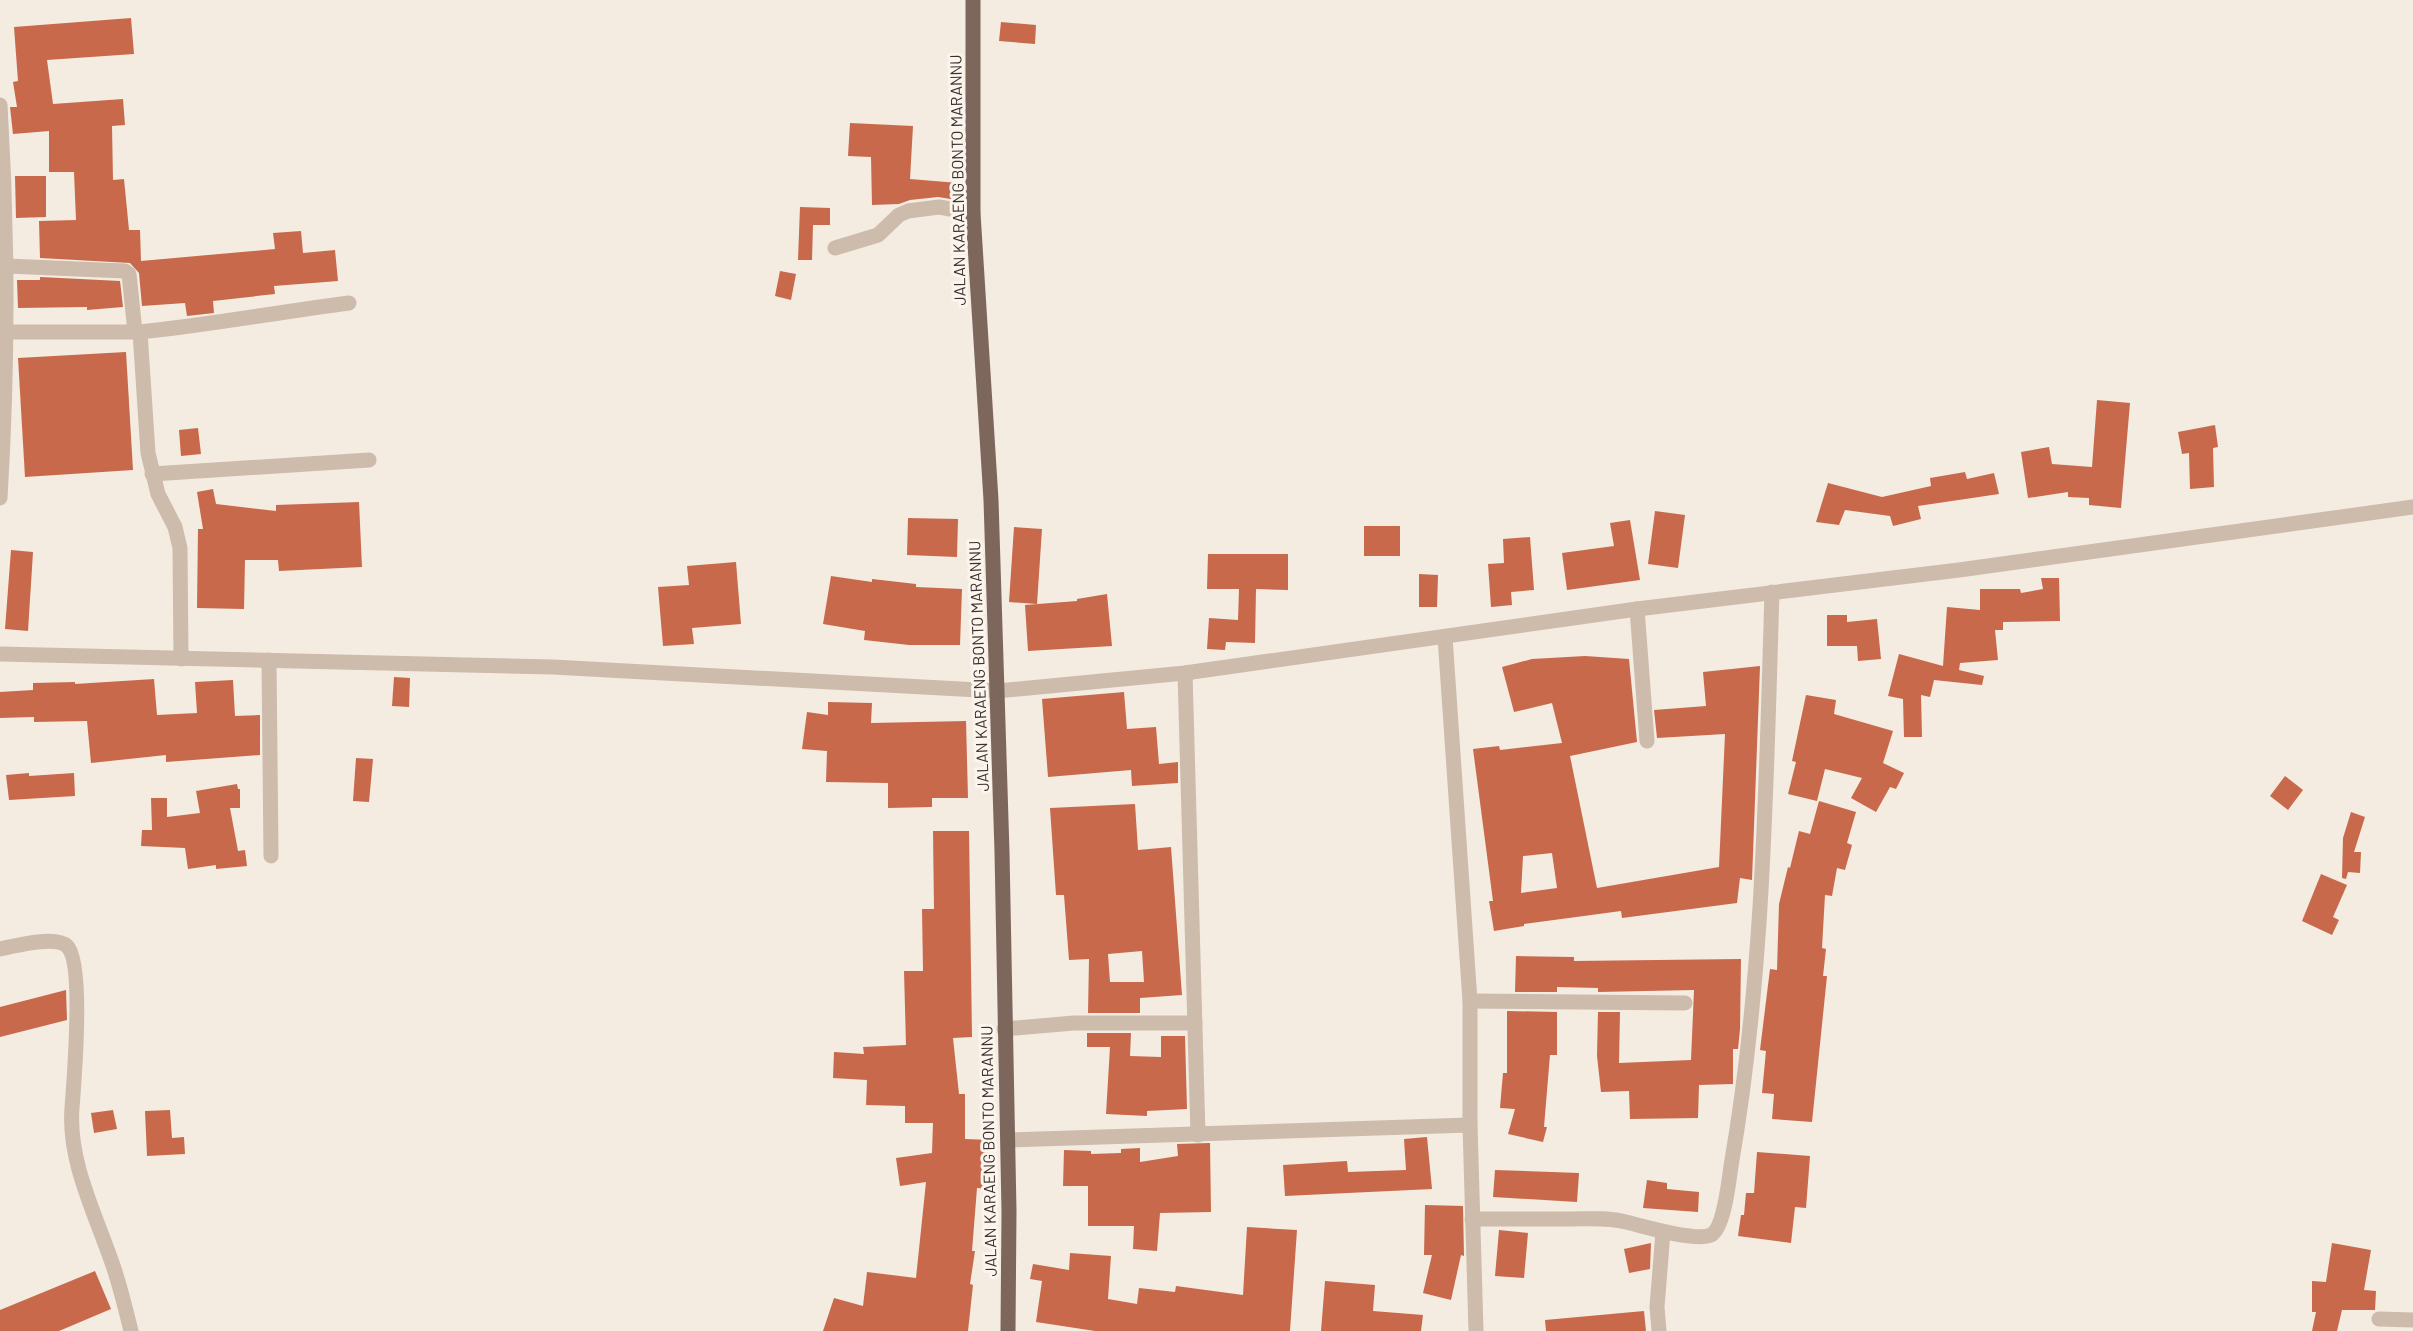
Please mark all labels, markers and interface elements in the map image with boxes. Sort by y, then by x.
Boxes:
street label: JALAN KARAENG BONTO MARANNU [945,54,969,306]
street label: JALAN KARAENG BONTO MARANNU [964,540,992,792]
street label: JALAN KARAENG BONTO MARANNU [976,1025,1000,1277]

